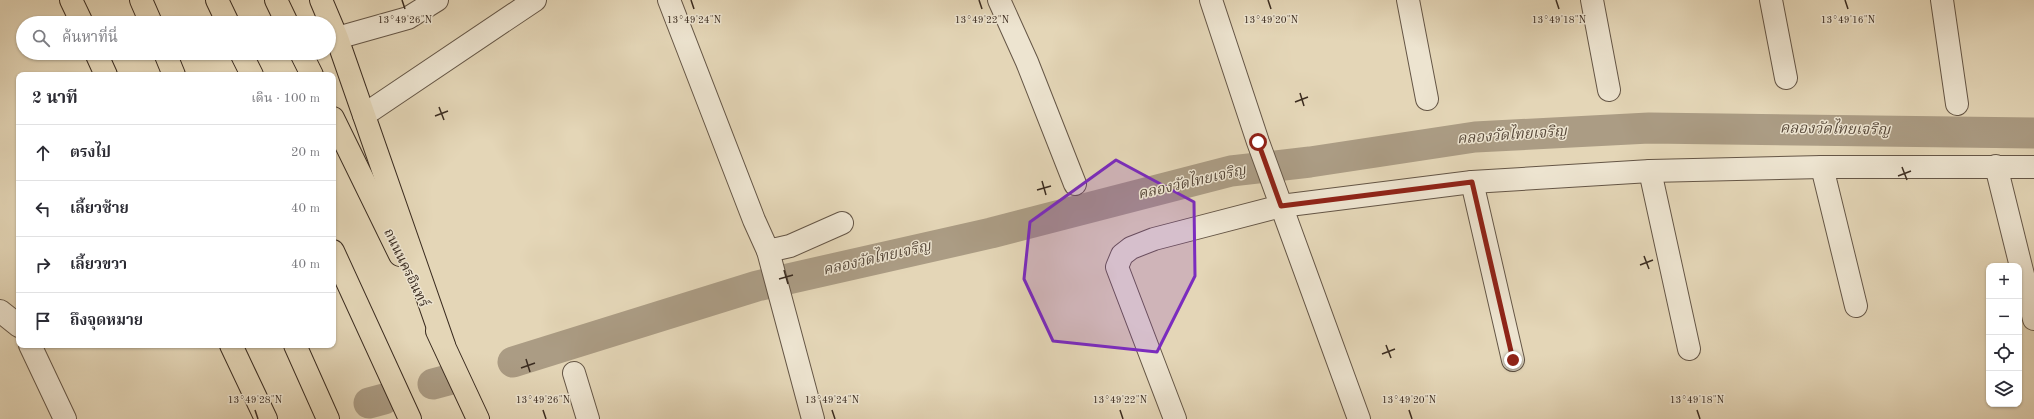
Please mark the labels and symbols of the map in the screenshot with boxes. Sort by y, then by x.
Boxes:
text: 13°49'26"N [378,15,433,25]
text: 13°49'24"N [667,15,722,25]
text: 13°49'22"N [955,15,1010,25]
text: 13°49'20"N [1244,15,1299,25]
text: 13°49'18"N [1532,15,1587,25]
text: 13°49'16"N [1821,15,1876,25]
water label: คลองวัดไทยเจริญ [1780,117,1891,138]
water label: คลองวัดไทยเจริญ [1456,120,1568,147]
route start [1249,133,1267,151]
water label: คลองวัดไทยเจริญ [1135,158,1248,203]
street label: ถนนนครอินทร์ [381,225,434,310]
water label: คลองวัดไทยเจริญ [820,234,933,279]
route end [1504,351,1522,369]
text: 13°49'28"N [228,395,283,405]
text: 13°49'26"N [516,395,571,405]
text: 13°49'24"N [805,395,860,405]
text: 13°49'22"N [1093,395,1148,405]
text: 13°49'20"N [1382,395,1437,405]
text: 13°49'18"N [1670,395,1725,405]

